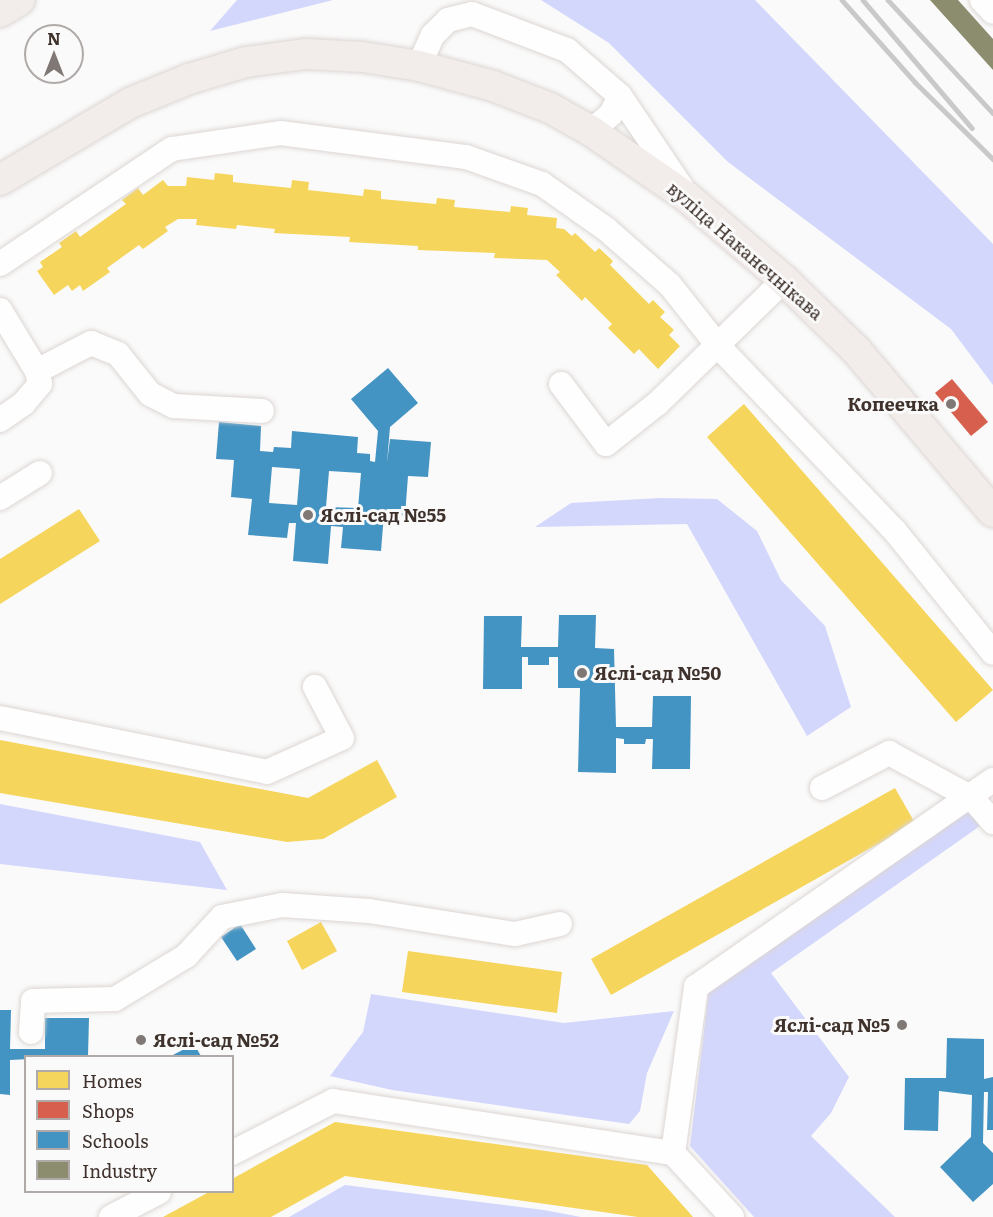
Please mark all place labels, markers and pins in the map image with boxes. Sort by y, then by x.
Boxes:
place label: Копеечка [847,393,939,415]
marker: Копеечка [944,397,958,411]
place label: Яслі-сад №55 [320,504,446,526]
marker: Яслі-сад №55 [301,508,315,522]
place label: Яслі-сад №50 [594,662,721,684]
marker: Яслі-сад №50 [575,666,589,680]
place label: Яслі-сад №5 [774,1014,890,1036]
marker: Яслі-сад №5 [895,1018,909,1032]
place label: Яслі-сад №52 [153,1029,279,1051]
marker: Яслі-сад №52 [134,1033,148,1047]

